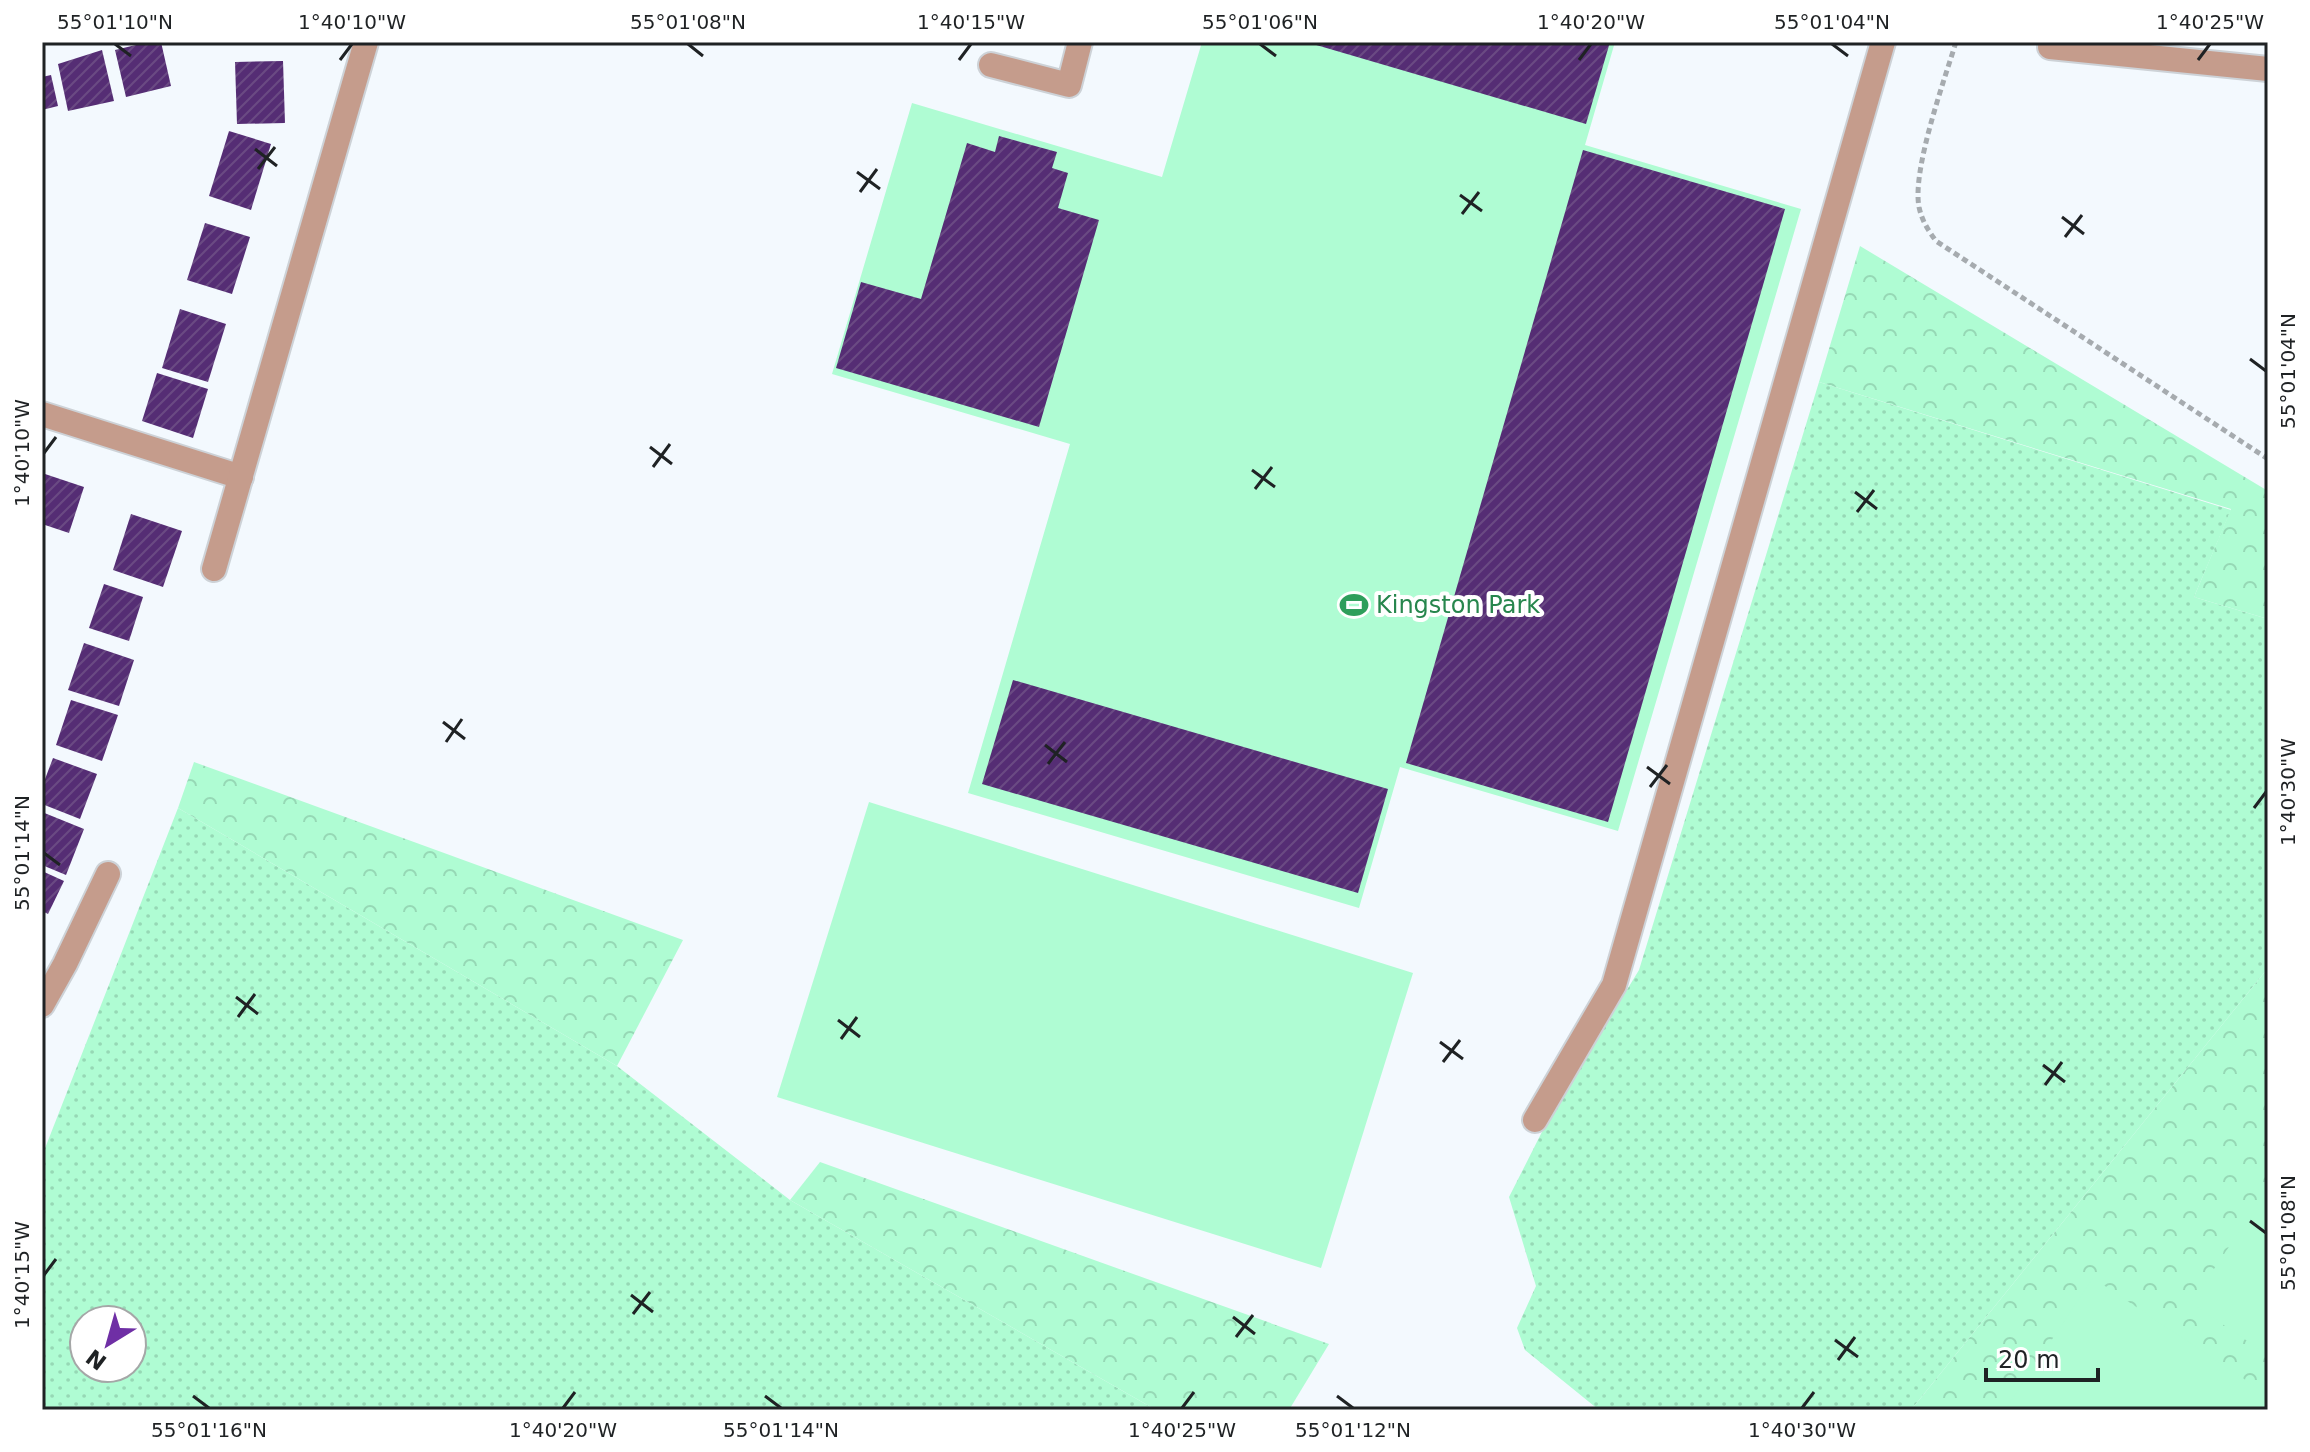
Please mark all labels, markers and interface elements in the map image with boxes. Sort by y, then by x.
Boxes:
text: 55°01'10"N [57,10,173,34]
text: 1°40'10"W [298,10,406,34]
text: 55°01'08"N [630,10,746,34]
text: 1°40'15"W [917,10,1025,34]
text: 55°01'06"N [1202,10,1318,34]
text: 1°40'20"W [1537,10,1645,34]
text: 55°01'04"N [1774,10,1890,34]
text: 1°40'25"W [2156,10,2264,34]
text: 55°01'04"N [2276,313,2300,429]
text: 1°40'10"W [10,399,34,507]
sports icon: Kingston Park [1339,590,1369,620]
place label: Kingston Park [1376,591,1540,619]
text: 1°40'30"W [2276,738,2300,846]
text: 55°01'14"N [10,795,34,911]
text: 55°01'08"N [2276,1175,2300,1291]
text: 1°40'15"W [10,1221,34,1329]
north arrow [68,1304,148,1384]
scale bar [1986,1332,2098,1382]
text: N [81,1344,111,1375]
text: 20 m [1998,1346,2060,1374]
text: 55°01'16"N [151,1418,267,1442]
text: 1°40'20"W [509,1418,617,1442]
text: 55°01'14"N [723,1418,839,1442]
text: 1°40'25"W [1128,1418,1236,1442]
text: 55°01'12"N [1295,1418,1411,1442]
text: 1°40'30"W [1748,1418,1856,1442]

